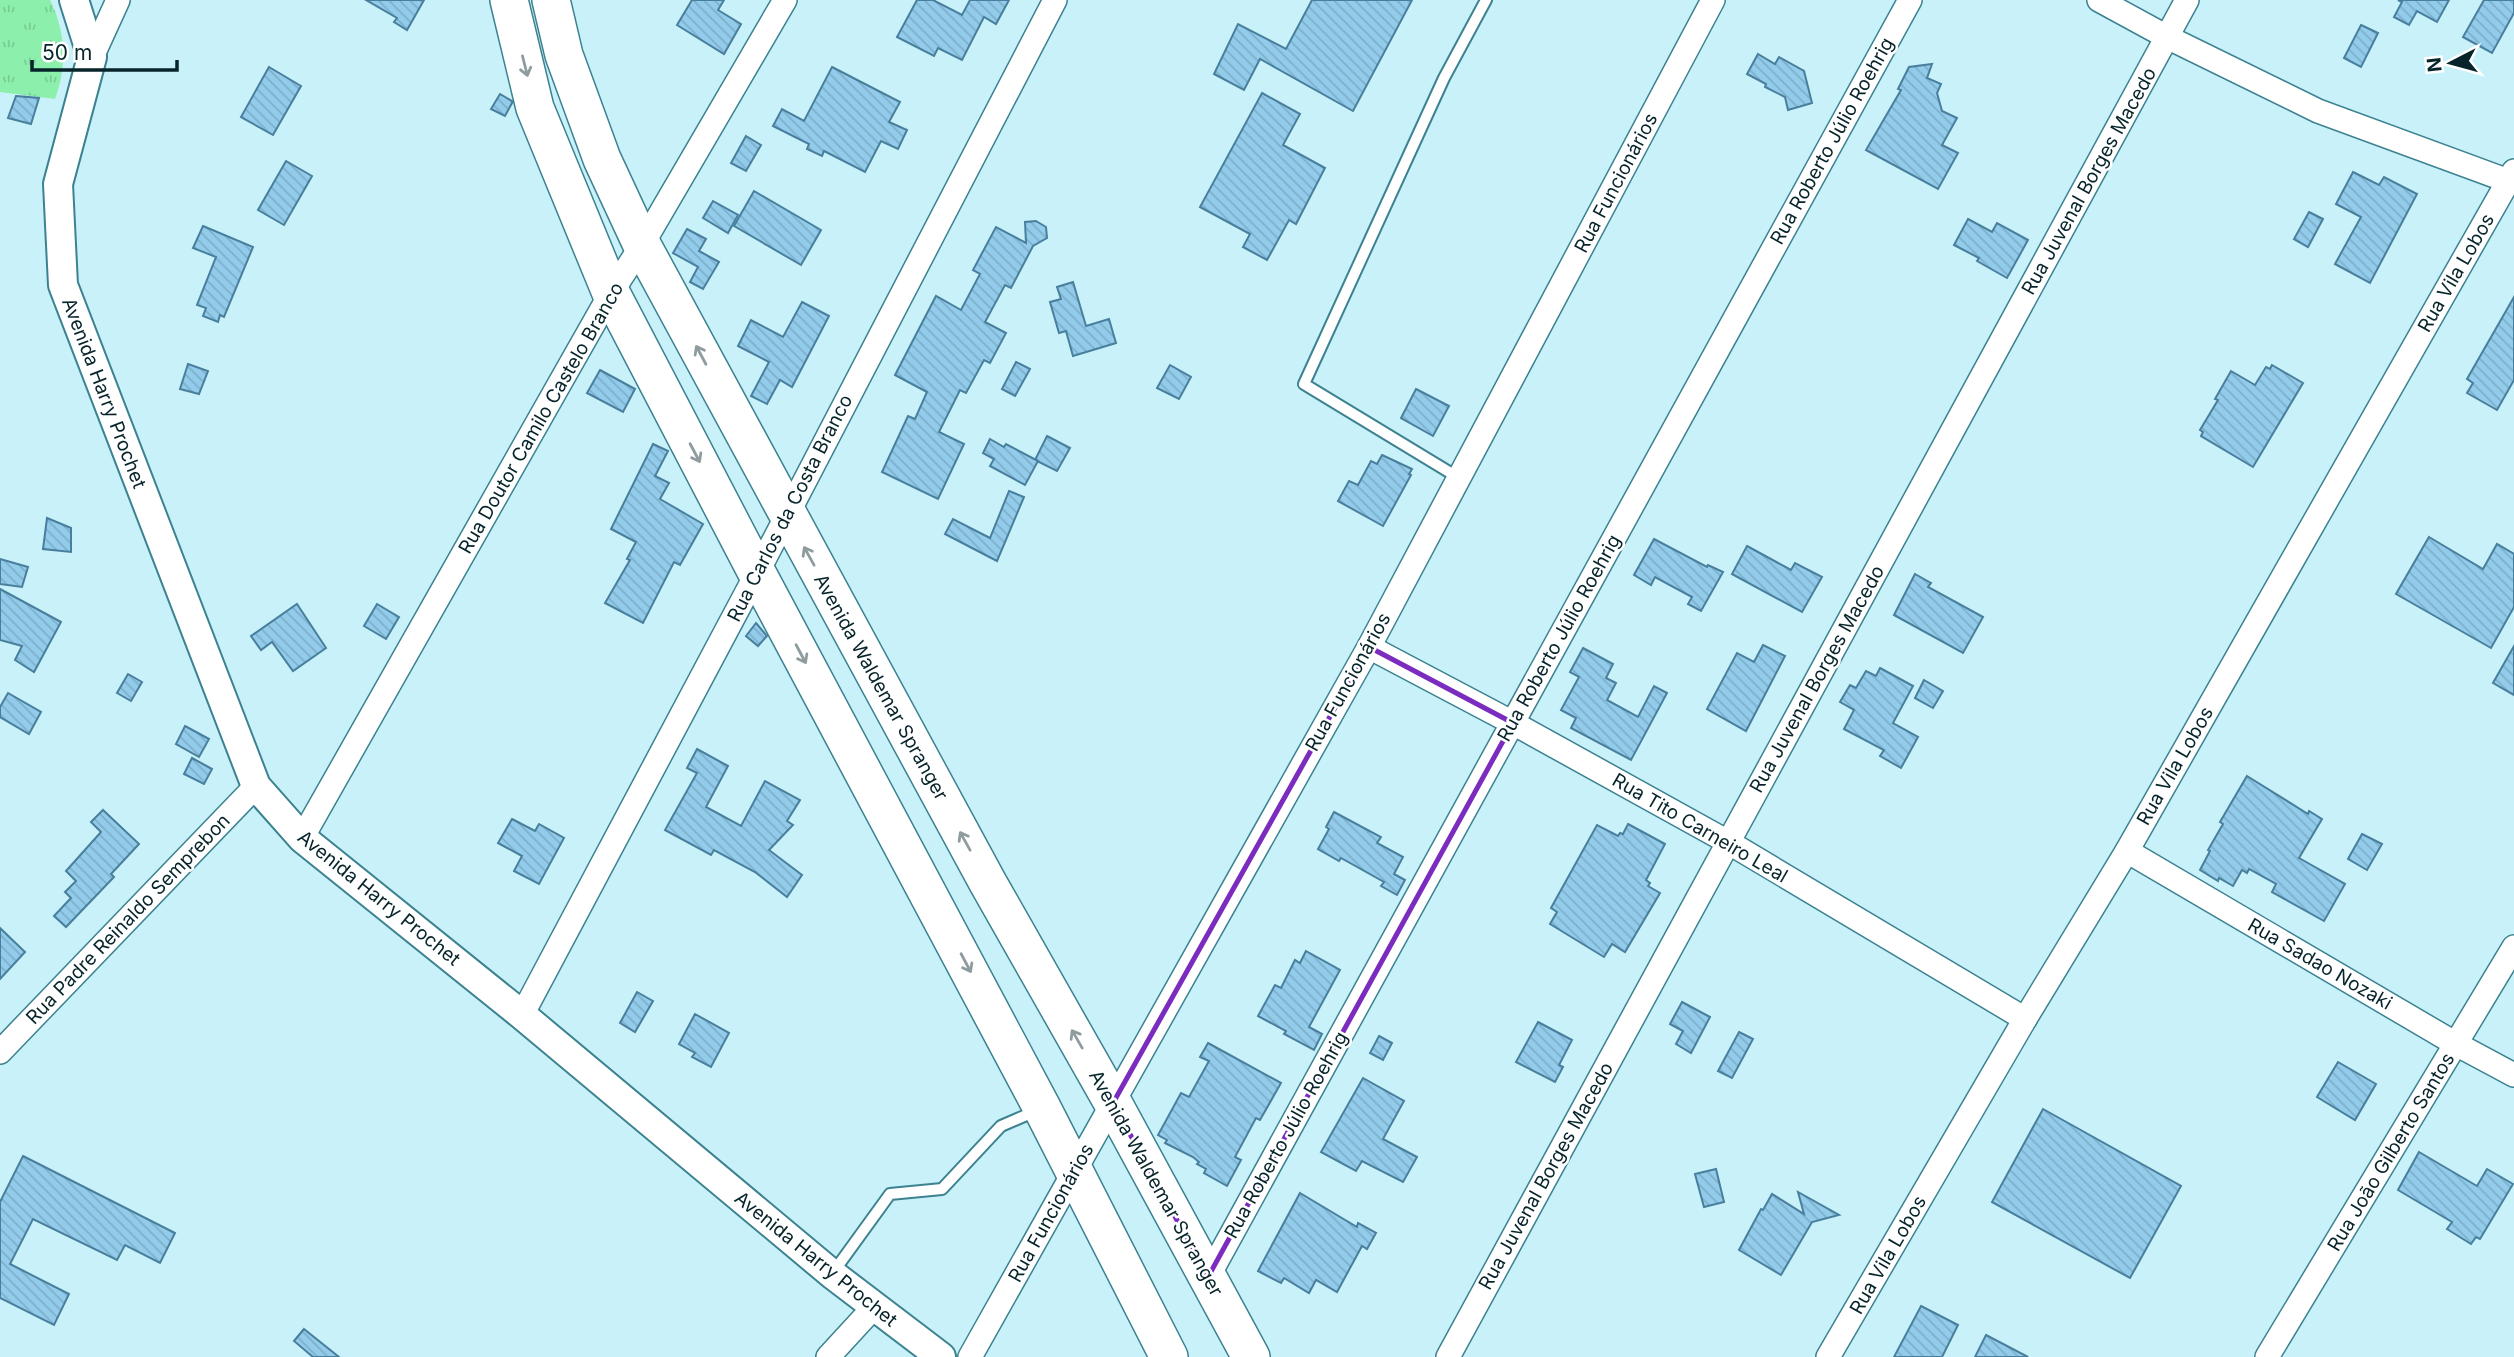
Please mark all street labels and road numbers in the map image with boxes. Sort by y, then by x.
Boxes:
street label: Rua Roberto Júlio Roehrig [1765,33,1899,249]
street label: Rua Juvenal Borges Macedo [2017,63,2161,299]
street label: Rua Funcionários [1570,109,1662,257]
street label: Rua Vila Lobos [2413,210,2499,336]
street label: Rua Doutor Camilo Castelo Branco [454,278,628,558]
street label: Avenida Harry Prochet [57,295,151,491]
street label: Rua Carlos da Costa Branco [723,391,857,625]
street label: Rua Roberto Júlio Roehrig [1492,530,1626,746]
street label: Rua Juvenal Borges Macedo [1745,561,1889,797]
street label: Avenida Waldemar Spranger [809,570,953,804]
street label: Rua Funcionários [1300,609,1396,755]
street label: Rua Vila Lobos [2132,703,2218,829]
street label: Rua Tito Carneiro Leal [1608,768,1792,888]
street label: Rua Padre Reinaldo Semprebon [21,809,235,1029]
street label: Avenida Harry Prochet [293,825,465,971]
street label: Rua Sadao Nozaki [2244,913,2396,1015]
street label: Rua Roberto Júlio Roehrig [1219,1027,1353,1243]
street label: Rua João Gilberto Santos [2323,1049,2459,1255]
street label: Rua Juvenal Borges Macedo [1474,1058,1618,1294]
street label: Avenida Waldemar Spranger [1084,1066,1228,1300]
street label: Rua Funcionários [1003,1140,1099,1286]
street label: Avenida Harry Prochet [730,1186,902,1332]
street label: Rua Vila Lobos [1845,1192,1931,1318]

